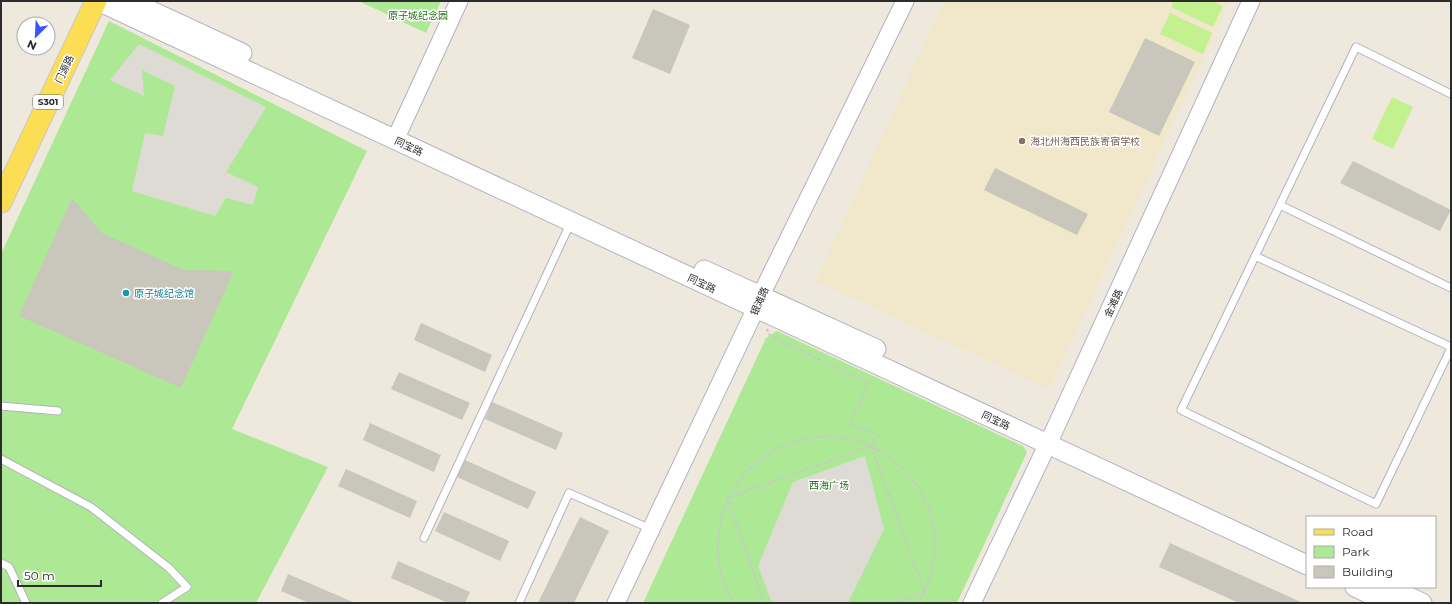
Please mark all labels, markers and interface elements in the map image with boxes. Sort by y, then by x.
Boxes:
park label: 原子城纪念园 [388,9,448,22]
north arrow [16,16,56,56]
text: N [25,37,39,53]
street label: 门源路 [52,53,77,86]
road number: S301 [33,95,63,109]
street label: 同宝路 [392,134,425,159]
place label: 海北州海西民族寄宿学校 [1030,135,1140,148]
marker: 海北州海西民族寄宿学校 [1017,136,1027,146]
street label: 同宝路 [685,271,718,296]
street label: 银滩路 [748,285,771,318]
place label: 原子城纪念馆 [134,287,194,300]
street label: 金滩路 [1101,287,1126,320]
marker: 原子城纪念馆 [121,288,131,298]
street label: 同宝路 [979,408,1012,433]
park label: 西海广场 [809,479,849,492]
legend [1306,516,1436,588]
text: Road [1342,524,1373,539]
text: Park [1342,544,1370,559]
scale bar [18,562,101,588]
text: Building [1342,564,1393,579]
text: 50 m [24,568,55,583]

